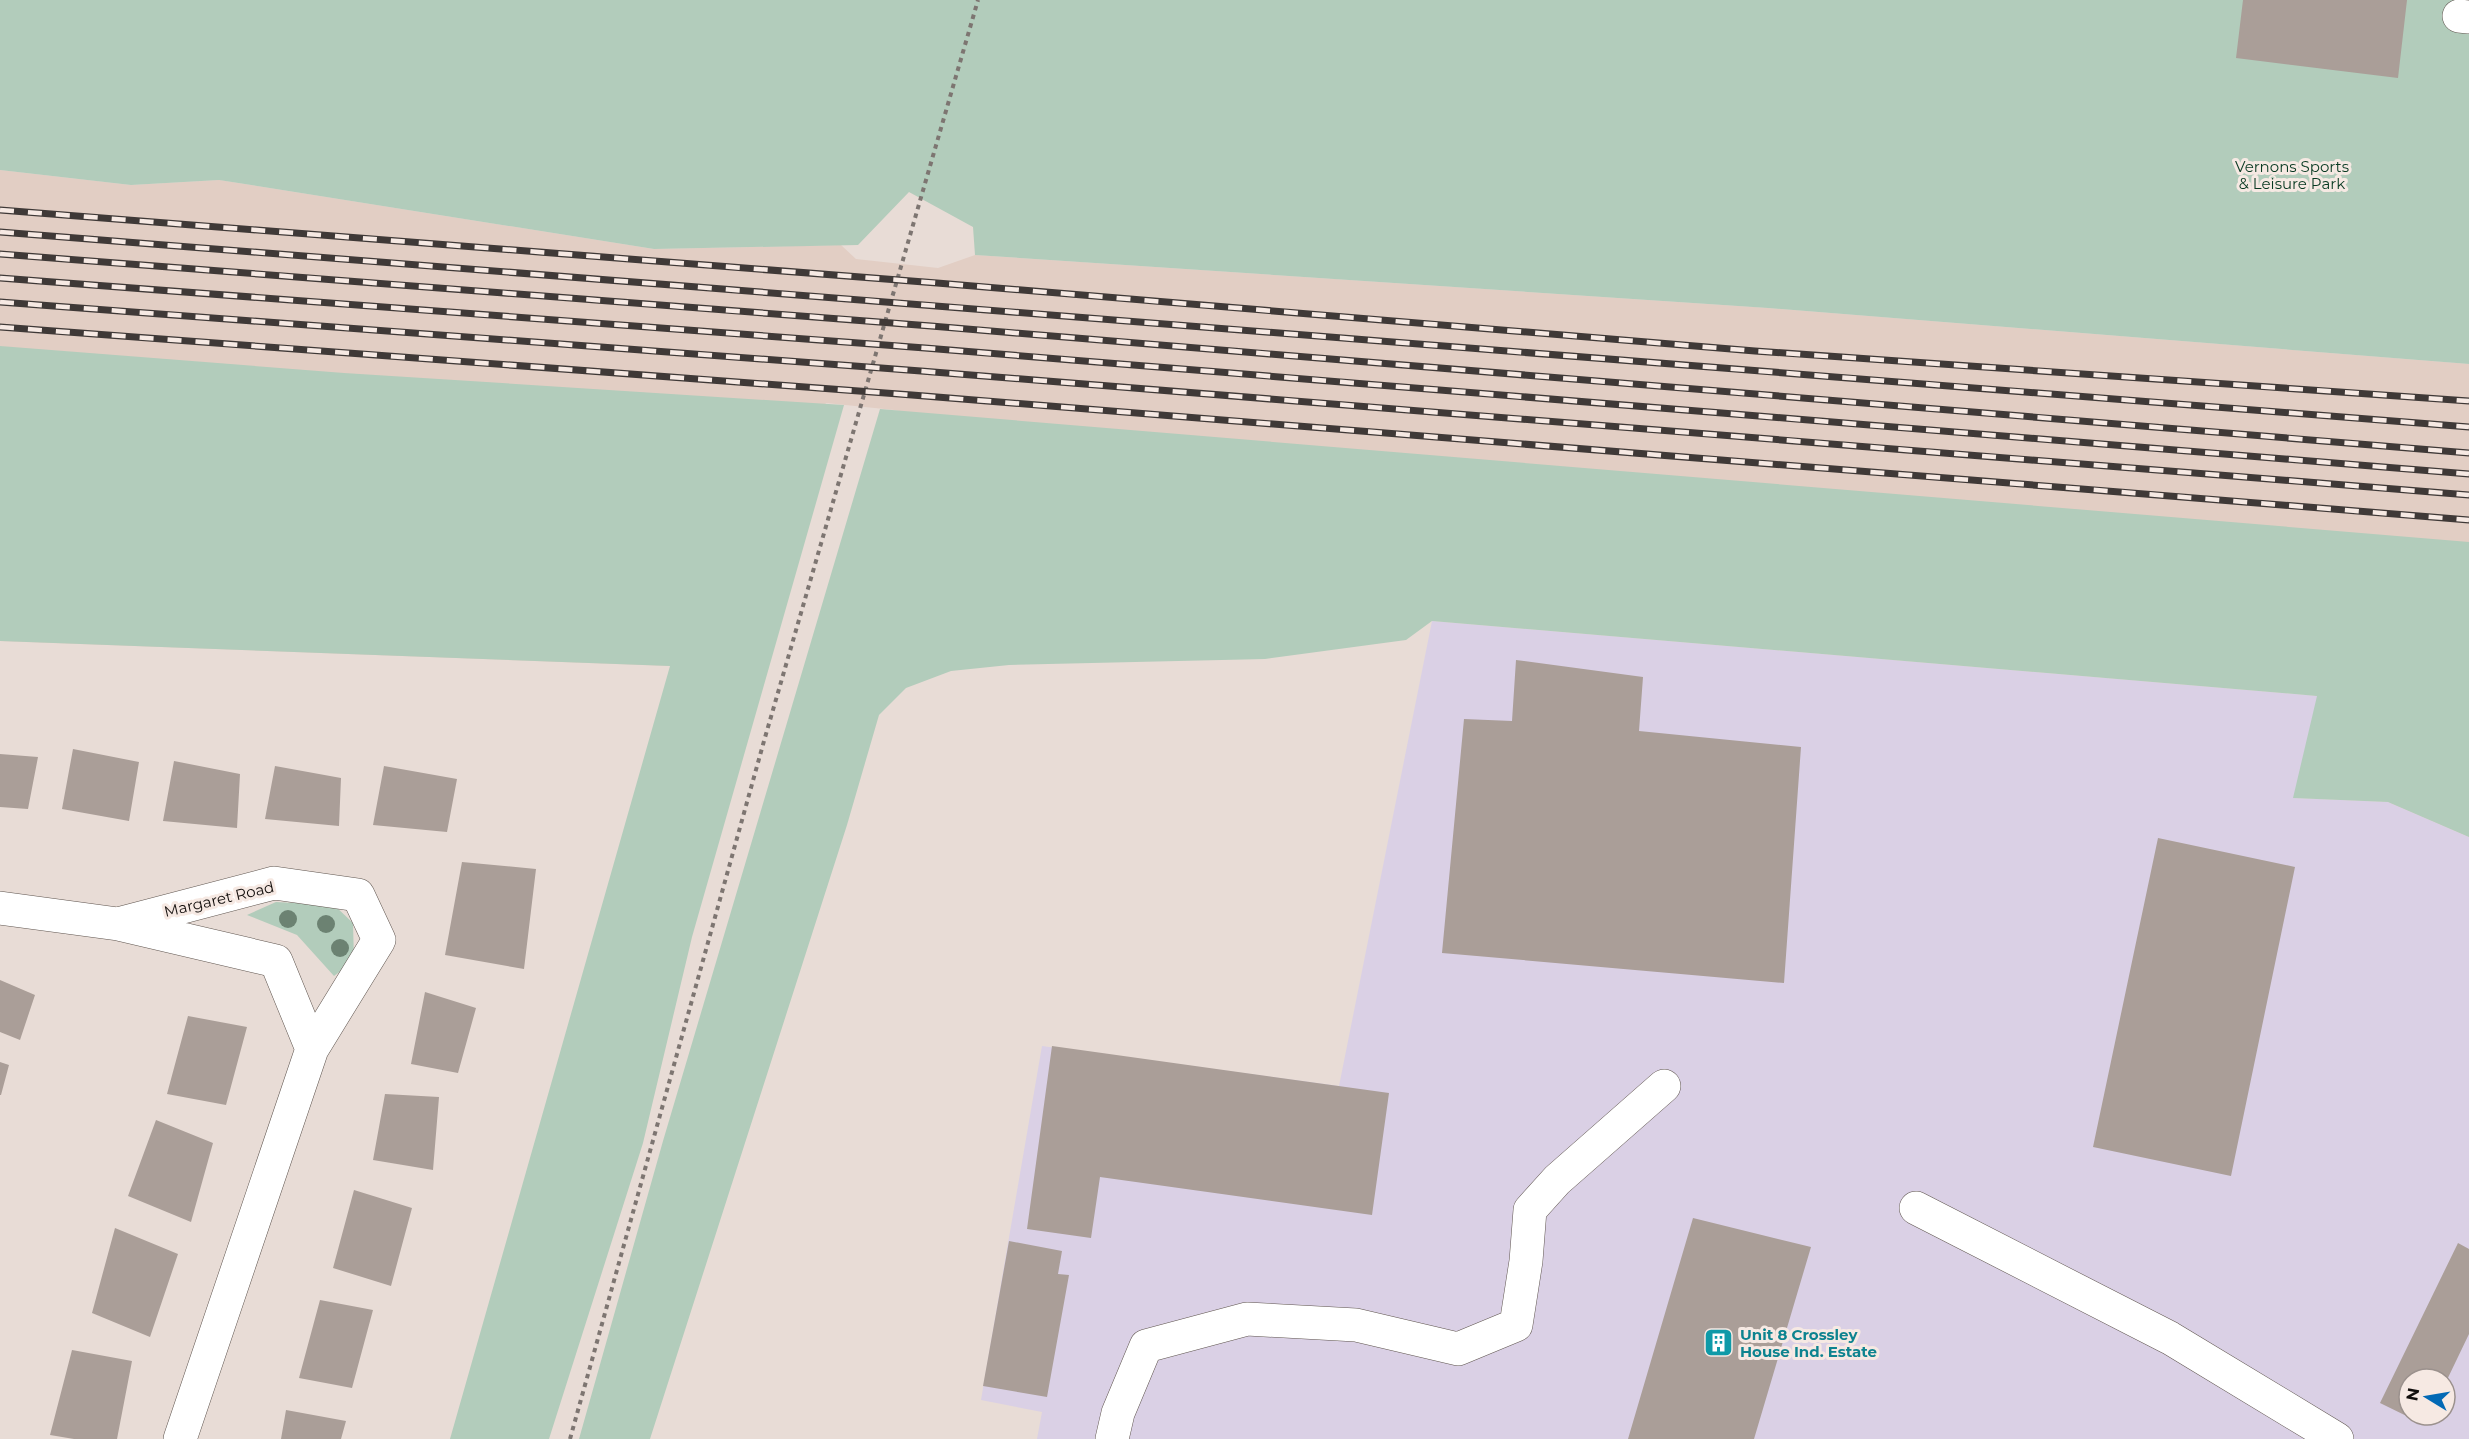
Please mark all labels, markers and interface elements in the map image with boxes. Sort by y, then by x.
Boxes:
park label: Vernons Sports & Leisure Park [2235,157,2349,193]
street label: Margaret Road [162,877,276,921]
place label: Unit 8 Crossley House Ind. Estate [1740,1325,1877,1361]
building icon: Unit 8 Crossley House Ind. Estate [1703,1327,1735,1359]
north arrow [2397,1367,2457,1427]
text: N [2402,1386,2423,1402]

